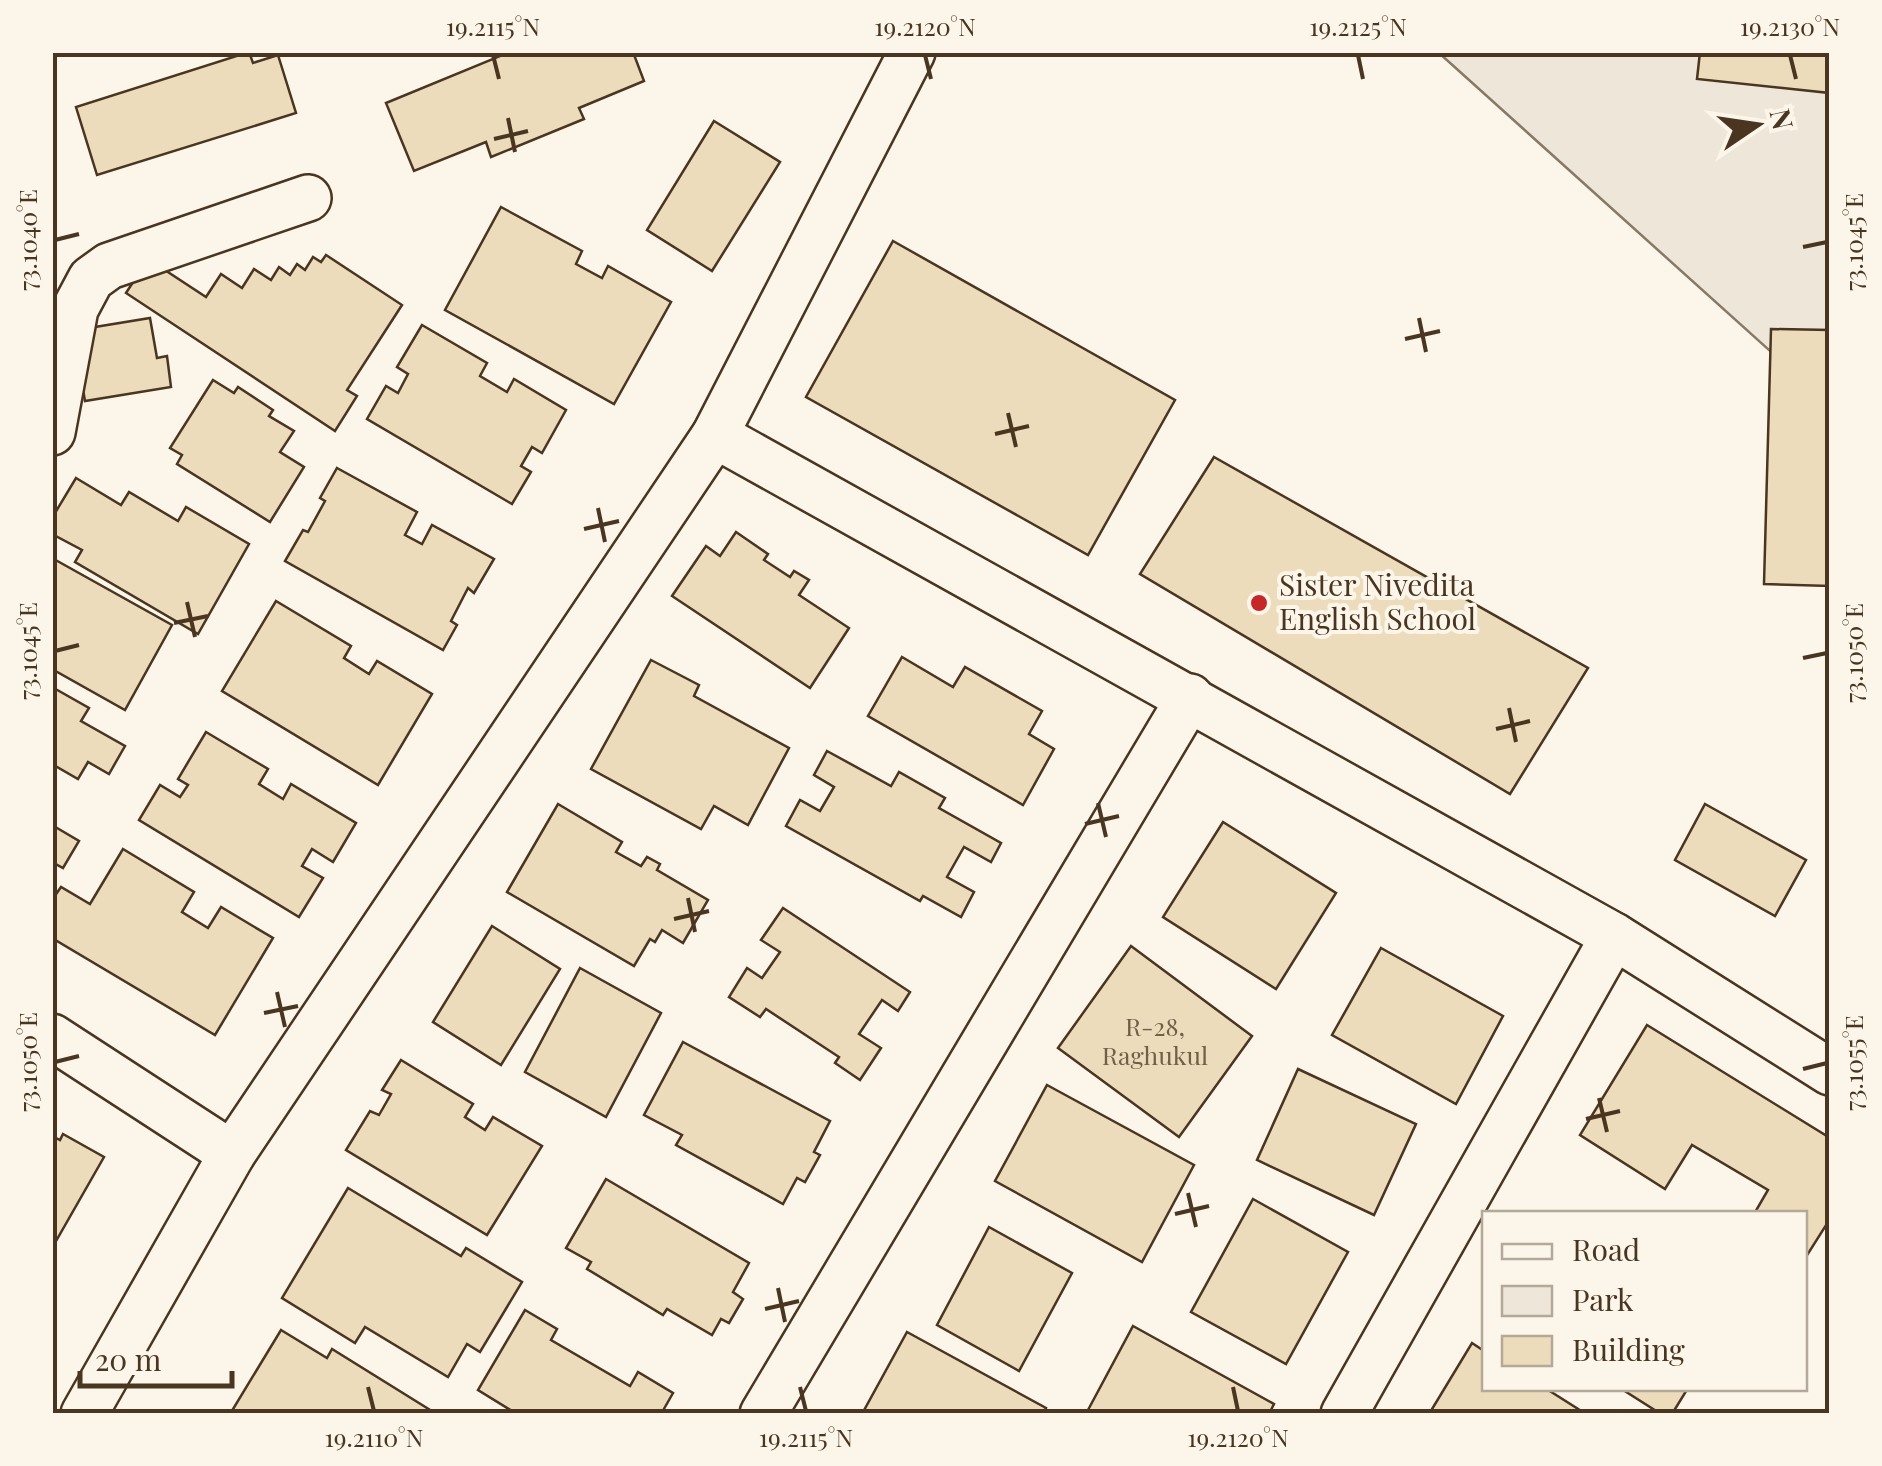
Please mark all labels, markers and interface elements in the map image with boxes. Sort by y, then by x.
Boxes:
text: 19.2115°N [446,9,540,42]
text: 19.2120°N [874,9,976,42]
text: 19.2125°N [1309,9,1407,42]
text: 19.2130°N [1740,9,1840,42]
north arrow [1707,75,1807,175]
text: N [1763,105,1803,133]
text: 73.1040°E [10,189,43,291]
text: 73.1045°E [1836,193,1869,291]
place label: Sister Nivedita English School [1279,564,1476,638]
marker: Sister Nivedita English School [1248,592,1270,614]
text: 73.1045°E [10,602,43,700]
text: 73.1050°E [1836,603,1869,703]
house number: R-28, Raghukul [1102,1009,1208,1071]
text: 73.1050°E [10,1012,43,1112]
text: 73.1055°E [1836,1015,1869,1111]
legend [1482,1211,1807,1391]
text: Road [1572,1229,1640,1269]
text: Park [1572,1279,1634,1319]
scale bar [80,1326,232,1388]
text: Building [1572,1329,1685,1369]
text: 20 m [95,1339,162,1379]
text: 19.2110°N [325,1420,423,1453]
text: 19.2115°N [759,1420,853,1453]
text: 19.2120°N [1187,1420,1289,1453]

